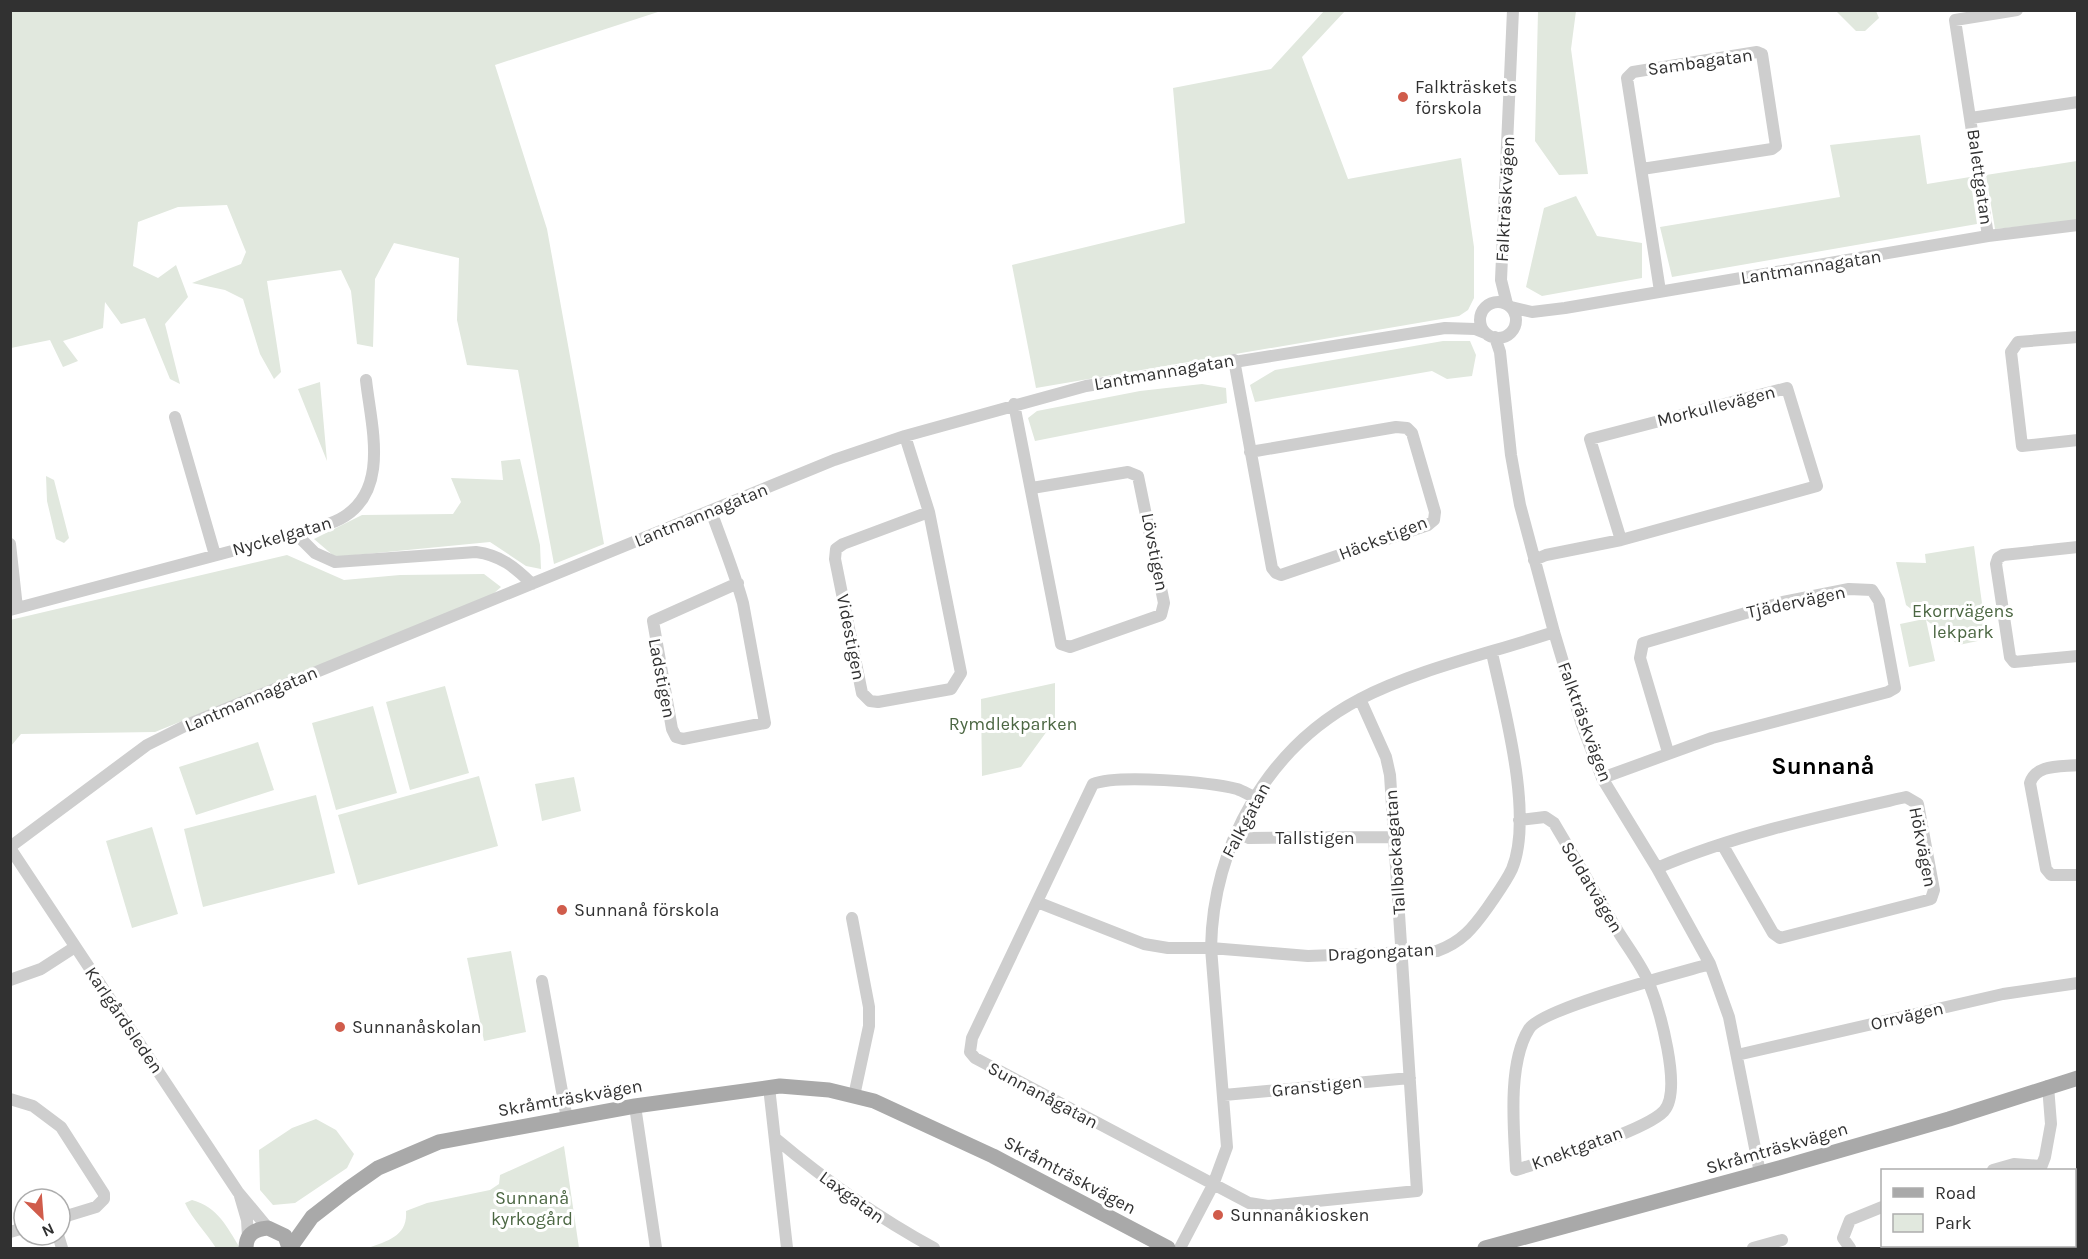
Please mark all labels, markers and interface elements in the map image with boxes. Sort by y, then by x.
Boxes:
street label: Sambagatan [1646,44,1754,80]
place label: Falkträskets förskola [1415,76,1517,119]
marker: Falkträskets förskola [1396,90,1410,104]
street label: Balettgatan [1962,128,1998,226]
street label: Falkträskvägen [1491,135,1519,263]
street label: Lantmannagatan [1739,245,1883,289]
street label: Lantmannagatan [1092,349,1236,395]
street label: Morkullevägen [1655,381,1777,431]
street label: Lantmannagatan [631,478,771,552]
street label: Nyckelgatan [230,511,334,561]
street label: Lövstigen [1137,511,1173,593]
street label: Häckstigen [1336,511,1430,565]
street label: Tjädervägen [1745,581,1847,623]
street label: Videstigen [832,592,870,682]
park label: Ekorrvägens lekpark [1912,600,2014,643]
street label: Ladstigen [643,636,681,720]
street label: Falkträskvägen [1553,659,1617,785]
street label: Lantmannagatan [181,661,321,737]
park label: Rymdlekparken [949,713,1077,735]
district label: Sunnanå [1771,752,1875,780]
street label: Falkgatan [1217,779,1275,861]
street label: Tallbackagatan [1380,789,1410,915]
street label: Hökvägen [1904,805,1942,889]
street label: Tallstigen [1275,827,1355,849]
street label: Soldatvägen [1556,837,1628,937]
place label: Sunnanå förskola [574,899,719,921]
marker: Sunnanå förskola [555,903,569,917]
street label: Dragongatan [1327,938,1435,966]
street label: Karlgårdsleden [80,962,168,1078]
street label: Orrvägen [1869,997,1945,1035]
place label: Sunnanåskolan [352,1016,481,1038]
marker: Sunnanåskolan [333,1020,347,1034]
street label: Sunnanågatan [984,1057,1102,1133]
street label: Granstigen [1271,1070,1363,1102]
street label: Skråmträskvägen [496,1074,644,1122]
street label: Skråmträskvägen [1704,1117,1850,1179]
street label: Knektgatan [1528,1121,1626,1175]
street label: Skråmträskvägen [1000,1131,1140,1219]
street label: Laxgatan [815,1166,889,1228]
legend [1881,1169,2076,1247]
text: Road [1935,1182,1976,1204]
north arrow [12,1187,72,1247]
park label: Sunnanå kyrkogård [491,1187,573,1230]
place label: Sunnanåkiosken [1230,1204,1369,1226]
marker: Sunnanåkiosken [1211,1208,1225,1222]
text: Park [1935,1212,1972,1234]
text: N [39,1219,57,1241]

